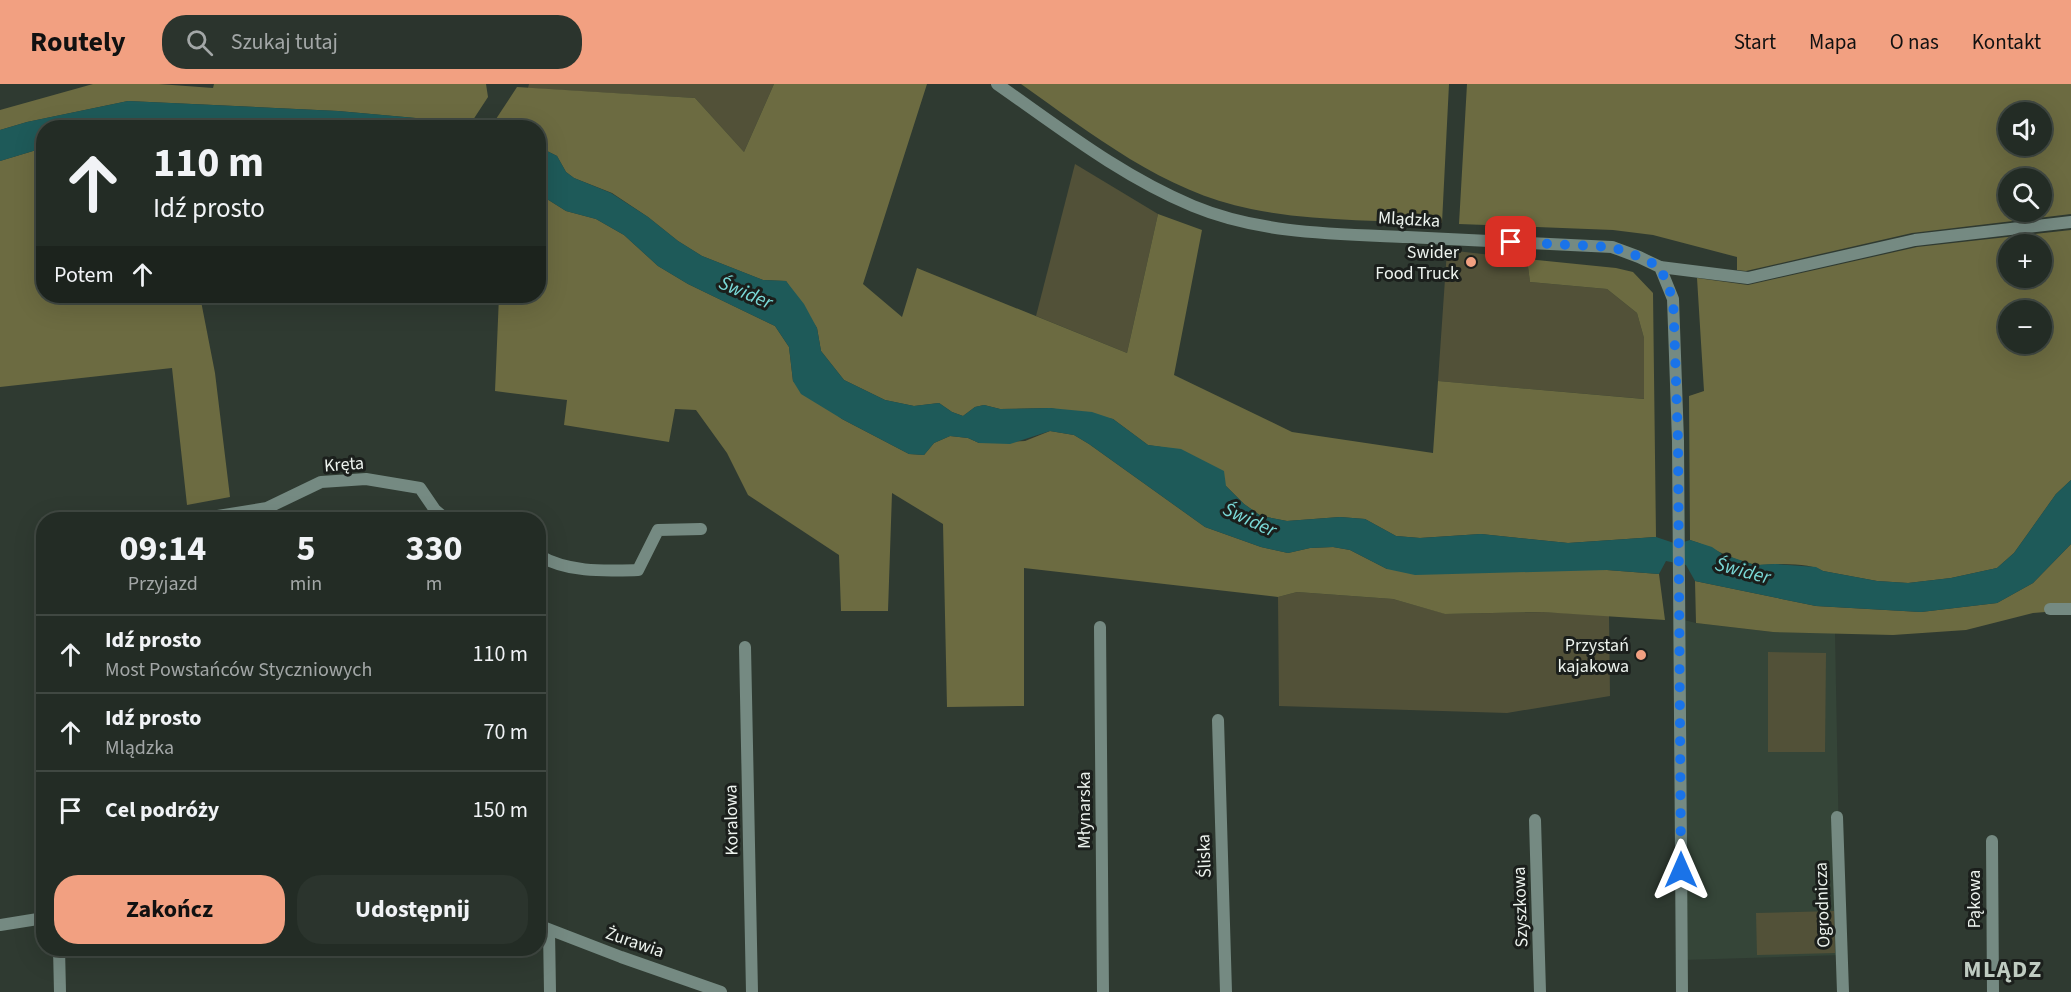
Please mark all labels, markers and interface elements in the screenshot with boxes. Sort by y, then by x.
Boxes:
search box [162,15,582,69]
text: Routely [30,22,126,62]
icon: search [183,26,216,59]
text: Szukaj tutaj [231,26,338,58]
text: Start [1734,27,1776,57]
text: Mapa [1809,27,1857,57]
text: O nas [1890,27,1939,57]
text: Kontakt [1972,27,2041,57]
map controls [1998,102,2052,354]
button: sound [1998,102,2052,156]
text: 110 m [153,133,264,193]
icon: ahead [54,144,132,222]
button: search [1998,168,2052,222]
text: Idź prosto [153,189,265,228]
street label: Mlądzka [1377,205,1441,234]
pin [1485,216,1536,267]
icon: arrive [1494,225,1527,258]
button: + [1998,234,2052,288]
place label: Swider Food Truck [1375,240,1460,286]
marker: Swider Food Truck [1464,255,1478,269]
icon: ahead [126,258,159,291]
text: Potem [54,259,114,291]
water label: Świder [714,269,778,317]
button: − [1998,300,2052,354]
street label: Kręta [323,451,365,478]
water label: Świder [1218,495,1282,545]
text: 09:14 [119,523,206,574]
text: 5 [296,523,315,574]
text: 330 [406,523,463,574]
water label: Świder [1712,550,1775,592]
text: Przyjazd [128,570,198,598]
text: min [290,570,322,598]
text: m [426,570,442,598]
text: Idź prosto [105,624,202,656]
place label: Przystań kajakowa [1558,633,1629,679]
icon: ahead [54,638,87,671]
text: 110 m [473,638,528,670]
marker: Przystań kajakowa [1634,648,1648,662]
text: Most Powstańców Styczniowych [105,656,372,684]
text: Idź prosto [105,702,202,734]
icon: ahead [54,716,87,749]
text: 70 m [483,716,528,748]
text: Mlądzka [105,734,174,762]
street label: Młynarska [1072,771,1097,849]
street label: Koralowa [718,784,745,856]
icon: arrive [54,794,87,827]
text: Cel podróży [105,794,219,826]
text: 150 m [473,794,528,826]
street label: Śliska [1191,834,1218,878]
position arrow [1649,838,1713,902]
street label: Ogrodnicza [1809,862,1836,948]
street label: Szyszkowa [1507,866,1534,948]
street label: Pąkowa [1962,870,1987,928]
button: Zakończ [54,875,285,944]
button: Udostępnij [297,875,528,944]
street label: Żurawia [602,921,667,964]
district label: MLĄDZ [1963,952,2043,987]

